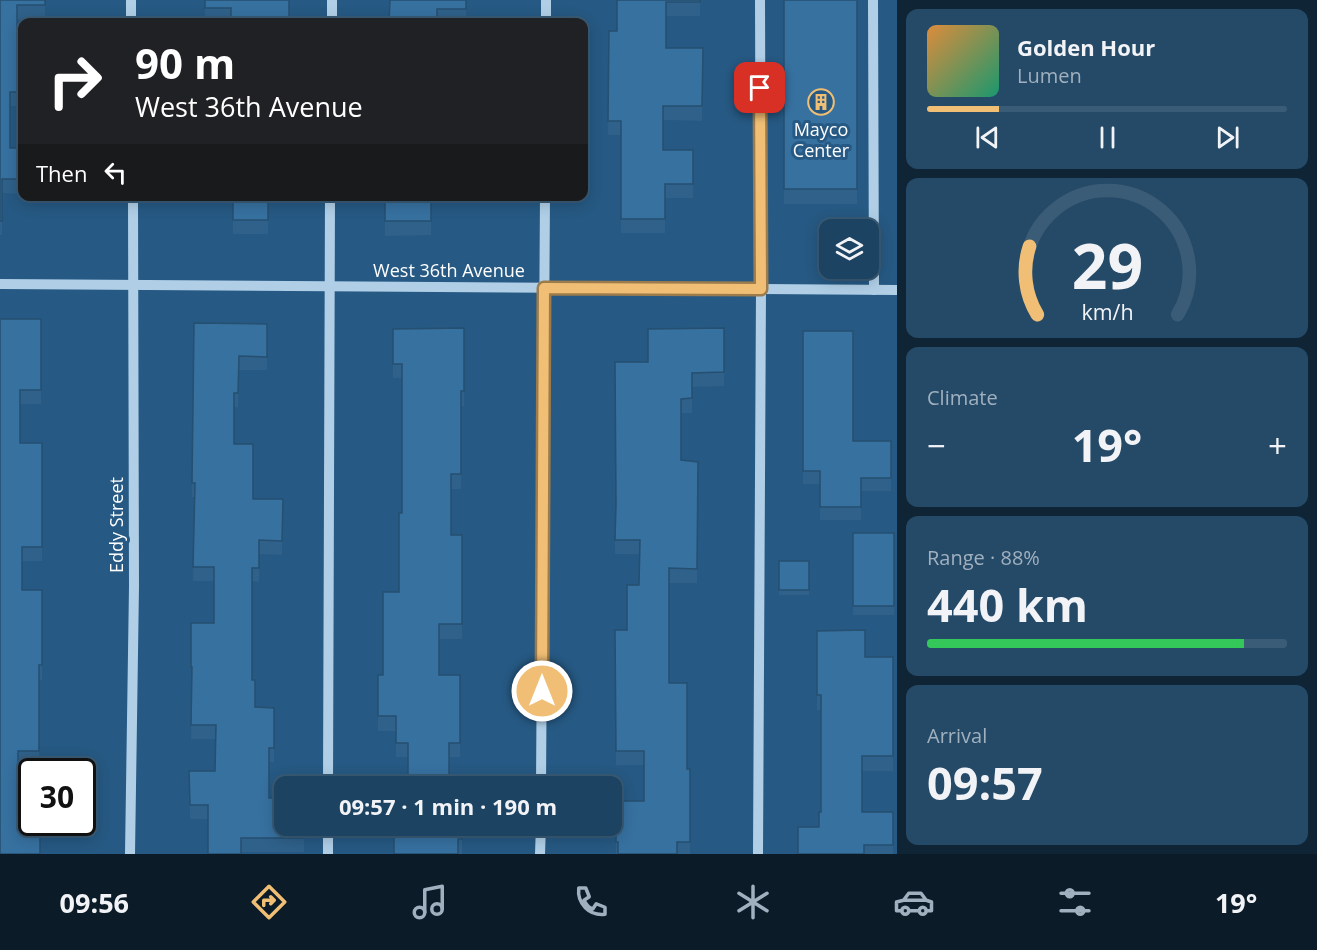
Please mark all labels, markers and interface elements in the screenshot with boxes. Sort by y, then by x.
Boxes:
text: Golden Hour [1017,32,1155,62]
text: 90 m [135,34,235,91]
icon: right [36,42,114,120]
pin [734,62,785,113]
text: Lumen [1017,62,1082,89]
icon: arrive [743,71,776,104]
building icon: Mayco Center [806,87,836,117]
text: West 36th Avenue [135,88,363,125]
place label: Mayco Center [793,117,850,162]
icon: previous [971,121,1004,154]
icon: pause [1091,121,1124,154]
icon: next [1211,121,1244,154]
icon: left [99,156,132,189]
text: Then [36,158,87,188]
map controls [819,219,879,279]
button: layers [819,219,879,279]
text: 29 [1071,222,1143,307]
street label: West 36th Avenue [373,258,525,282]
text: km/h [1081,297,1133,326]
text: Climate [927,384,998,411]
text: 19° [1072,414,1142,475]
text: − [927,423,946,468]
text: + [1268,423,1287,468]
street label: Eddy Street [104,477,128,573]
text: Range · 88% [927,544,1040,571]
text: 440 km [927,574,1088,635]
position arrow [510,659,574,723]
text: Arrival [927,722,987,749]
text: 09:57 [927,752,1043,813]
speed limit sign: 30 [18,758,96,836]
text: 09:57 · 1 min · 190 m [339,791,557,821]
icon: directions [248,881,290,923]
icon: music [409,881,451,923]
icon: phone [570,881,612,923]
icon: climate [732,881,774,923]
icon: car [893,881,935,923]
icon: filters [1054,881,1096,923]
text: 09:56 [60,884,129,921]
text: 19° [1215,884,1257,921]

